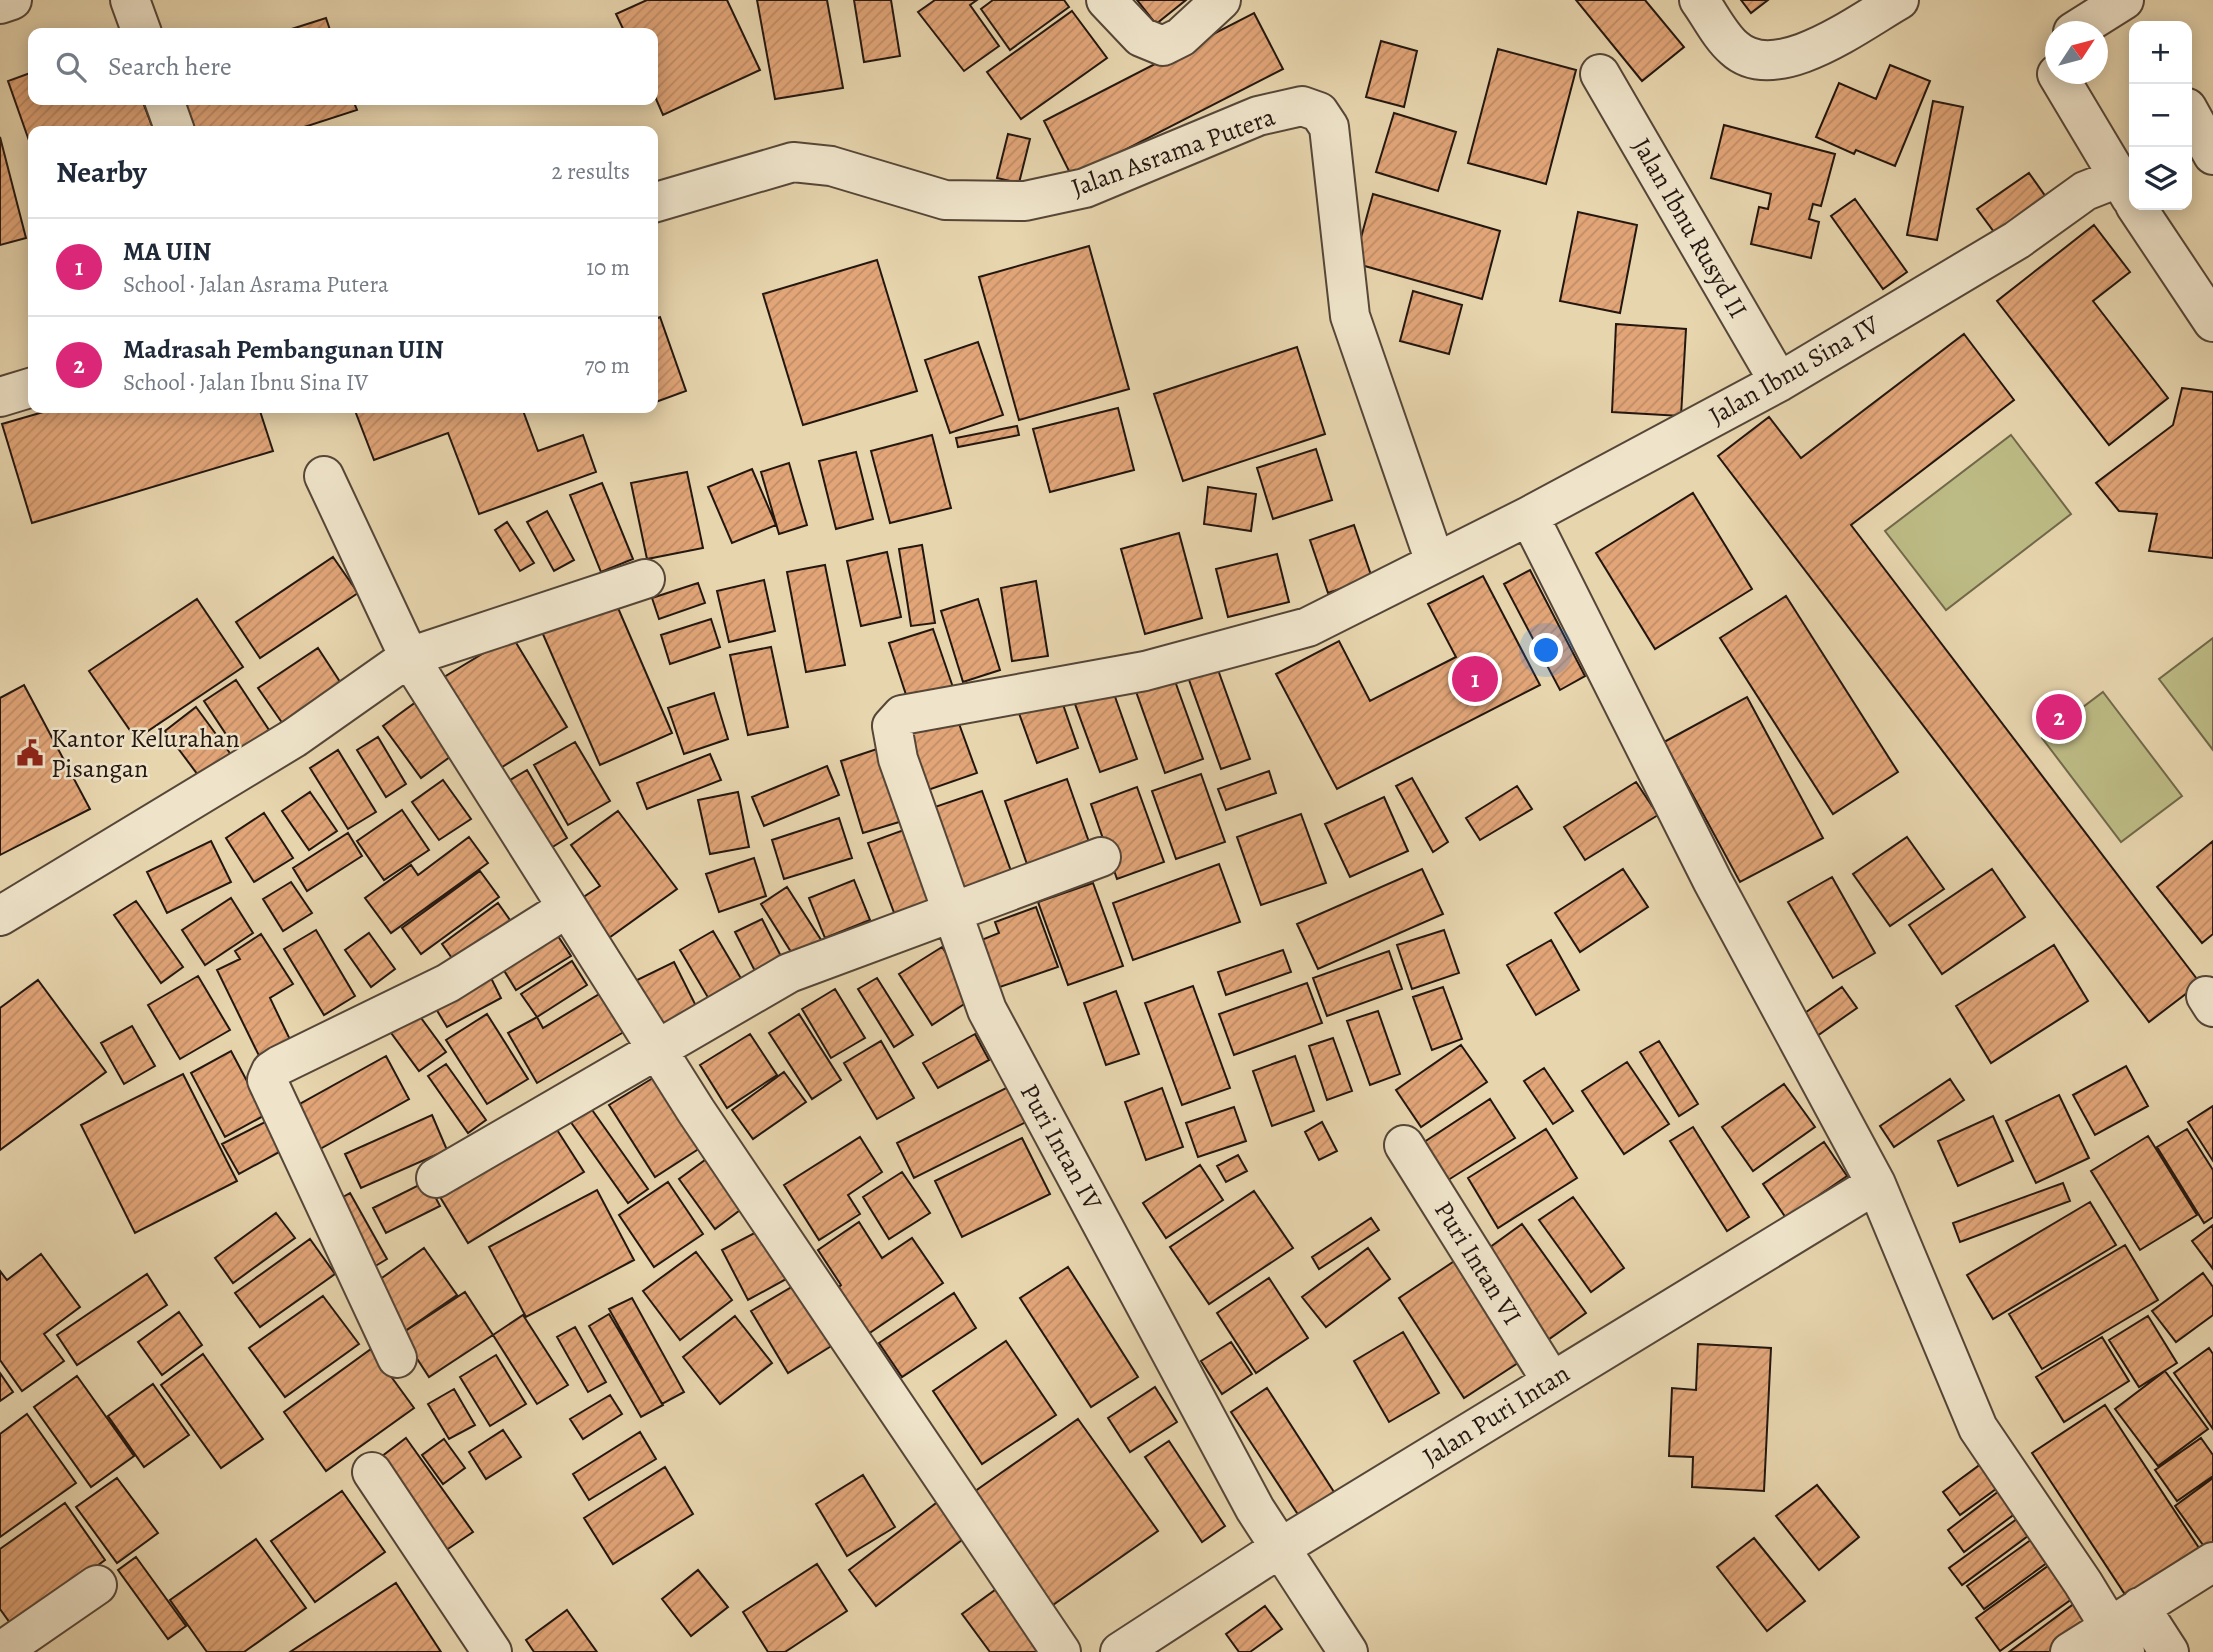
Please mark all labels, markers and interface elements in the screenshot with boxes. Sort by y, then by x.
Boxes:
north arrow [2045,21,2108,84]
map controls [2129,21,2192,210]
button: + [2129,21,2192,84]
search box [28,28,658,105]
icon: search [52,48,90,86]
text: Search here [108,49,232,84]
button: − [2129,84,2192,147]
street label: Jalan Asrama Putera [1066,99,1280,205]
street label: Jalan Ibnu Rusyd II [1624,132,1756,324]
button: layers [2129,147,2192,210]
text: Nearby [56,152,147,192]
text: 2 results [552,156,630,187]
text: MA UIN [123,234,211,269]
text: 1 [75,252,83,283]
text: 10 m [586,252,630,283]
text: School · Jalan Asrama Putera [123,269,389,300]
street label: Jalan Ibnu Sina IV [1702,307,1886,433]
text: Madrasah Pembangunan UIN [123,332,444,367]
text: 2 [73,350,85,381]
text: 70 m [584,350,630,381]
text: School · Jalan Ibnu Sina IV [123,367,368,398]
your location [1529,633,1563,667]
pin: 1 [1452,653,1498,705]
pin: 2 [2036,691,2082,743]
place label: Kantor Kelurahan Pisangan [51,721,240,786]
public building icon: Kantor Kelurahan Pisangan [15,738,45,768]
street label: Puri Intan IV [1012,1077,1110,1217]
street label: Puri Intan VI [1426,1195,1530,1331]
street label: Jalan Puri Intan [1416,1356,1576,1474]

